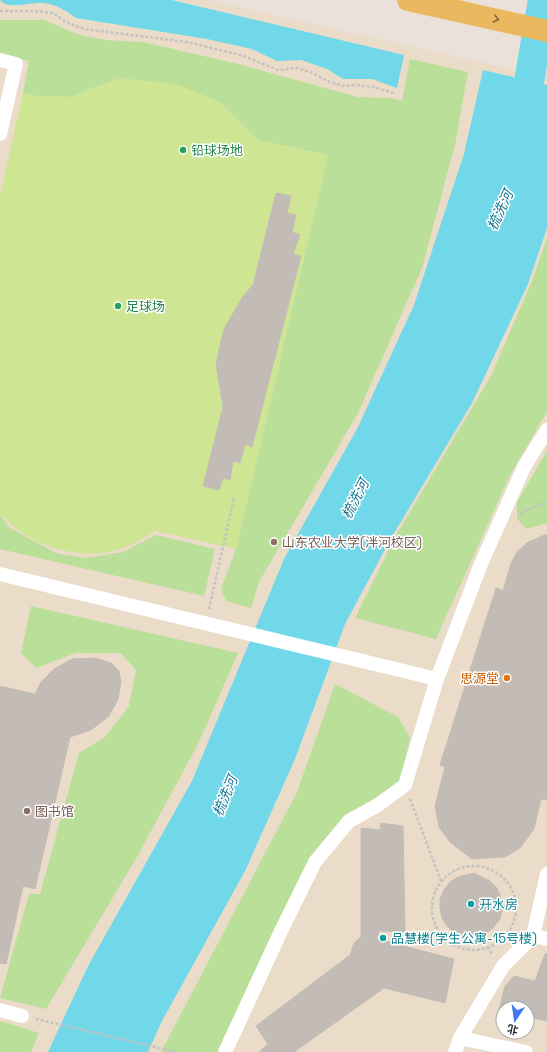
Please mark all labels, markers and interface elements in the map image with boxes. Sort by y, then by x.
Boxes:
one-way arrow [493,15,499,23]
place label: 铅球场地 [191,142,243,159]
marker: 铅球场地 [178,145,188,155]
water label: 梳洗河 [483,184,518,233]
place label: 足球场 [126,298,165,315]
marker: 足球场 [113,301,123,311]
water label: 梳洗河 [337,474,374,522]
place label: 山东农业大学(泮河校区) [282,534,422,551]
marker: 山东农业大学(泮河校区) [269,537,279,547]
place label: 思源堂 [460,670,499,687]
marker: 思源堂 [502,673,512,683]
water label: 梳洗河 [209,770,243,819]
place label: 图书馆 [35,803,74,820]
marker: 图书馆 [22,806,32,816]
place label: 开水房 [479,896,518,913]
marker: 开水房 [466,899,476,909]
place label: 品慧楼(学生公寓-15号楼) [391,930,537,947]
marker: 品慧楼(学生公寓-15号楼) [378,933,388,943]
north arrow [495,1000,535,1040]
text: 北 [506,1022,520,1038]

